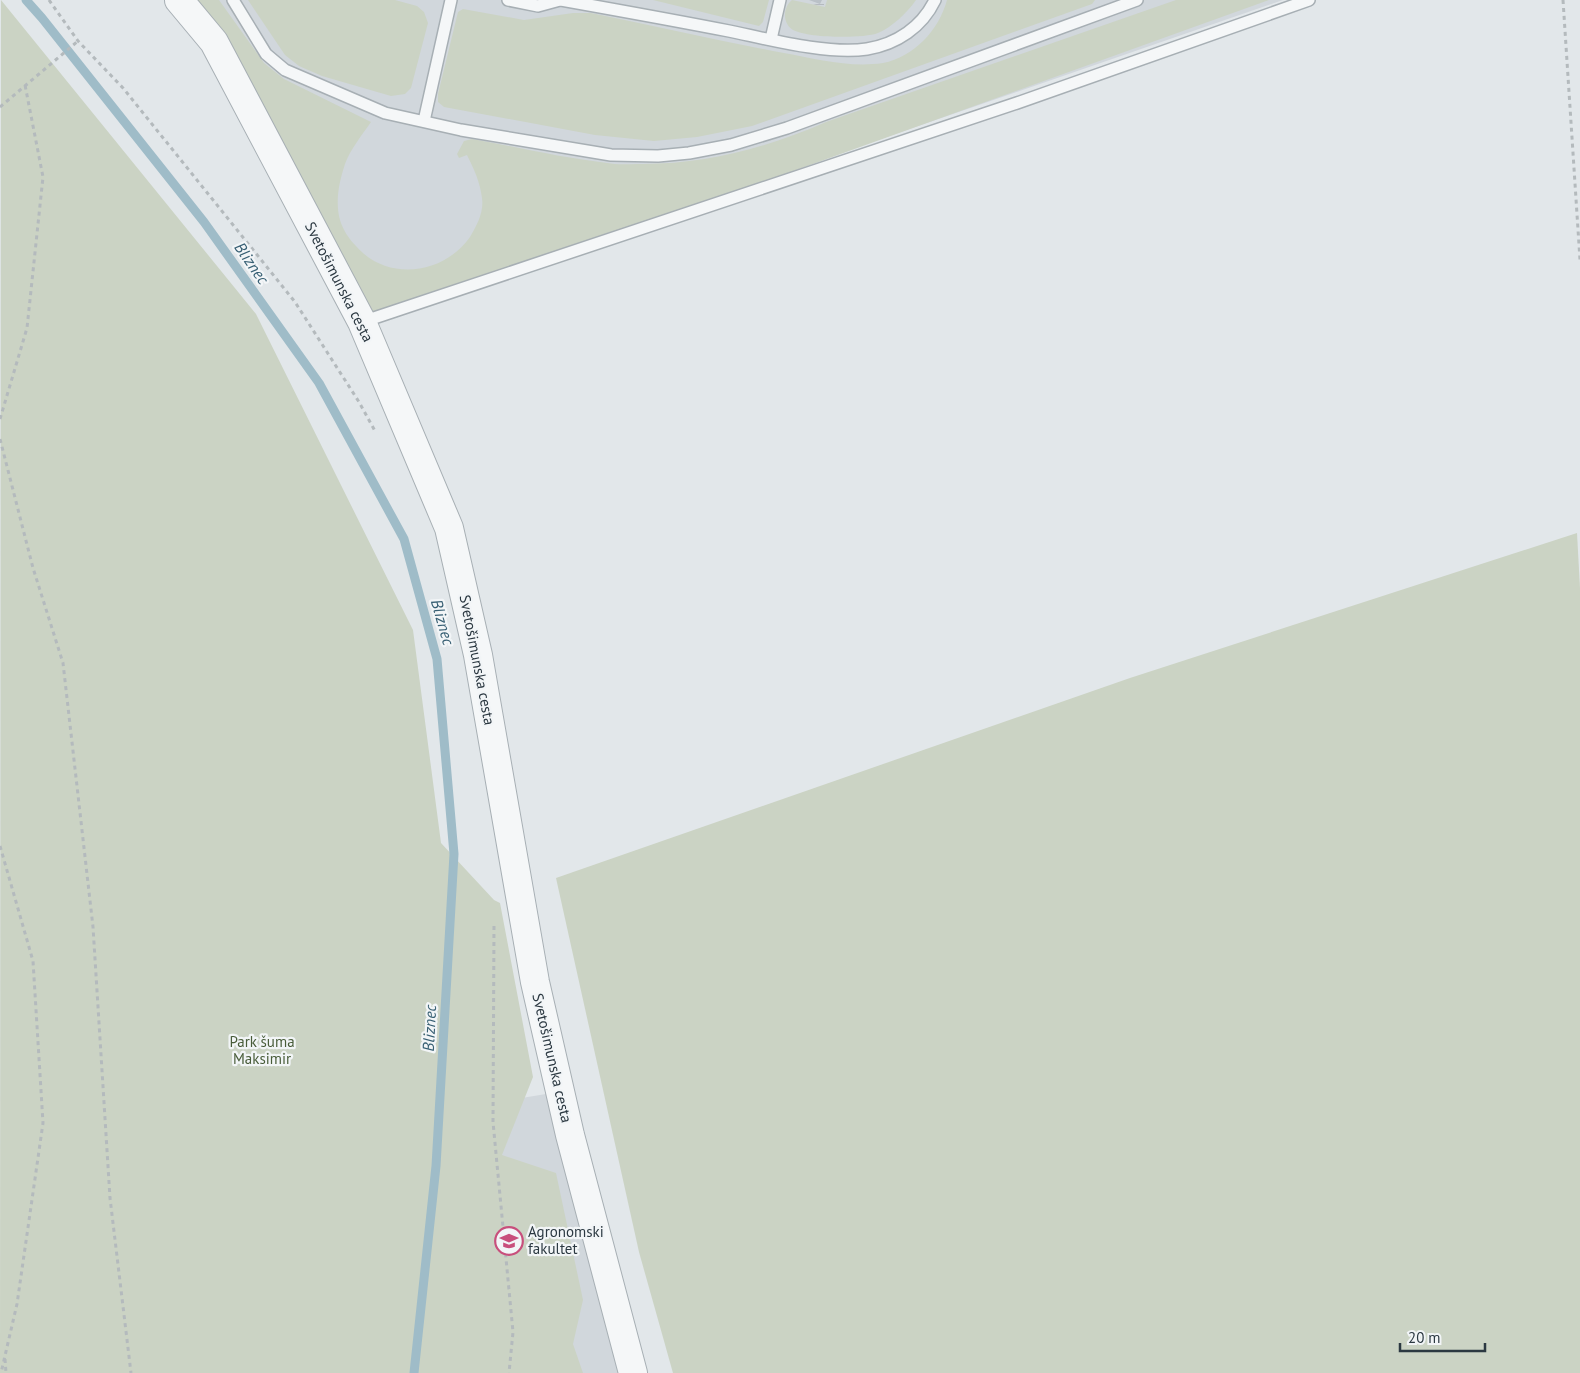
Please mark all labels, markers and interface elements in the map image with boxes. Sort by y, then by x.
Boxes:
street label: Svetošimunska cesta [301,219,378,345]
water label: Bliznec [230,238,274,288]
street label: Svetošimunska cesta [456,593,499,727]
water label: Bliznec [427,597,459,647]
street label: Svetošimunska cesta [528,991,577,1124]
water label: Bliznec [418,1004,440,1052]
park label: Park šuma Maksimir [229,1032,295,1068]
place label: Agronomski fakultet [528,1222,604,1258]
school or university icon: Agronomski fakultet [494,1226,524,1256]
scale bar [1400,1320,1485,1352]
text: 20 m [1408,1328,1441,1347]

